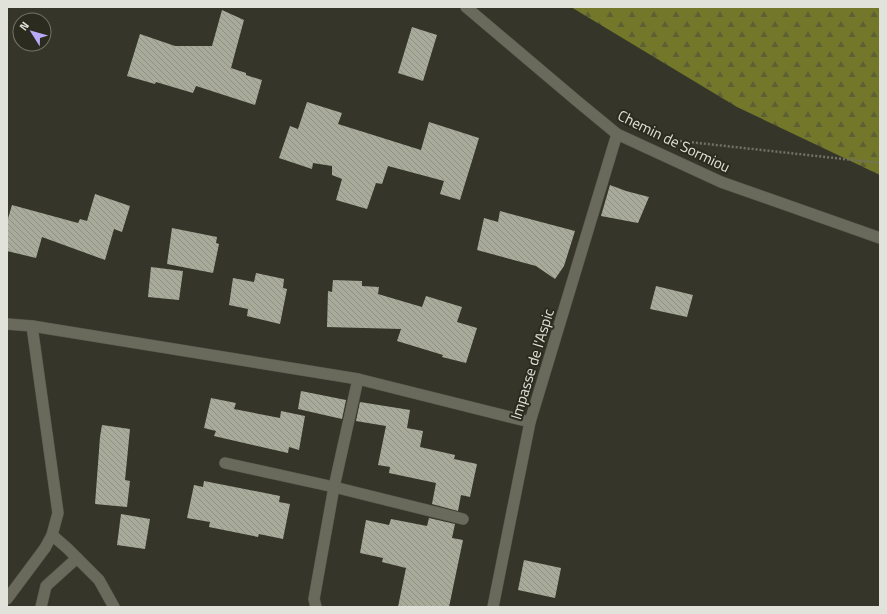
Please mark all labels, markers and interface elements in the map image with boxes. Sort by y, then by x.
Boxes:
north arrow [12,12,52,52]
text: N [15,18,33,34]
street label: Chemin de Sormiou [614,104,734,178]
street label: Impasse de l'Aspic [504,306,560,422]

